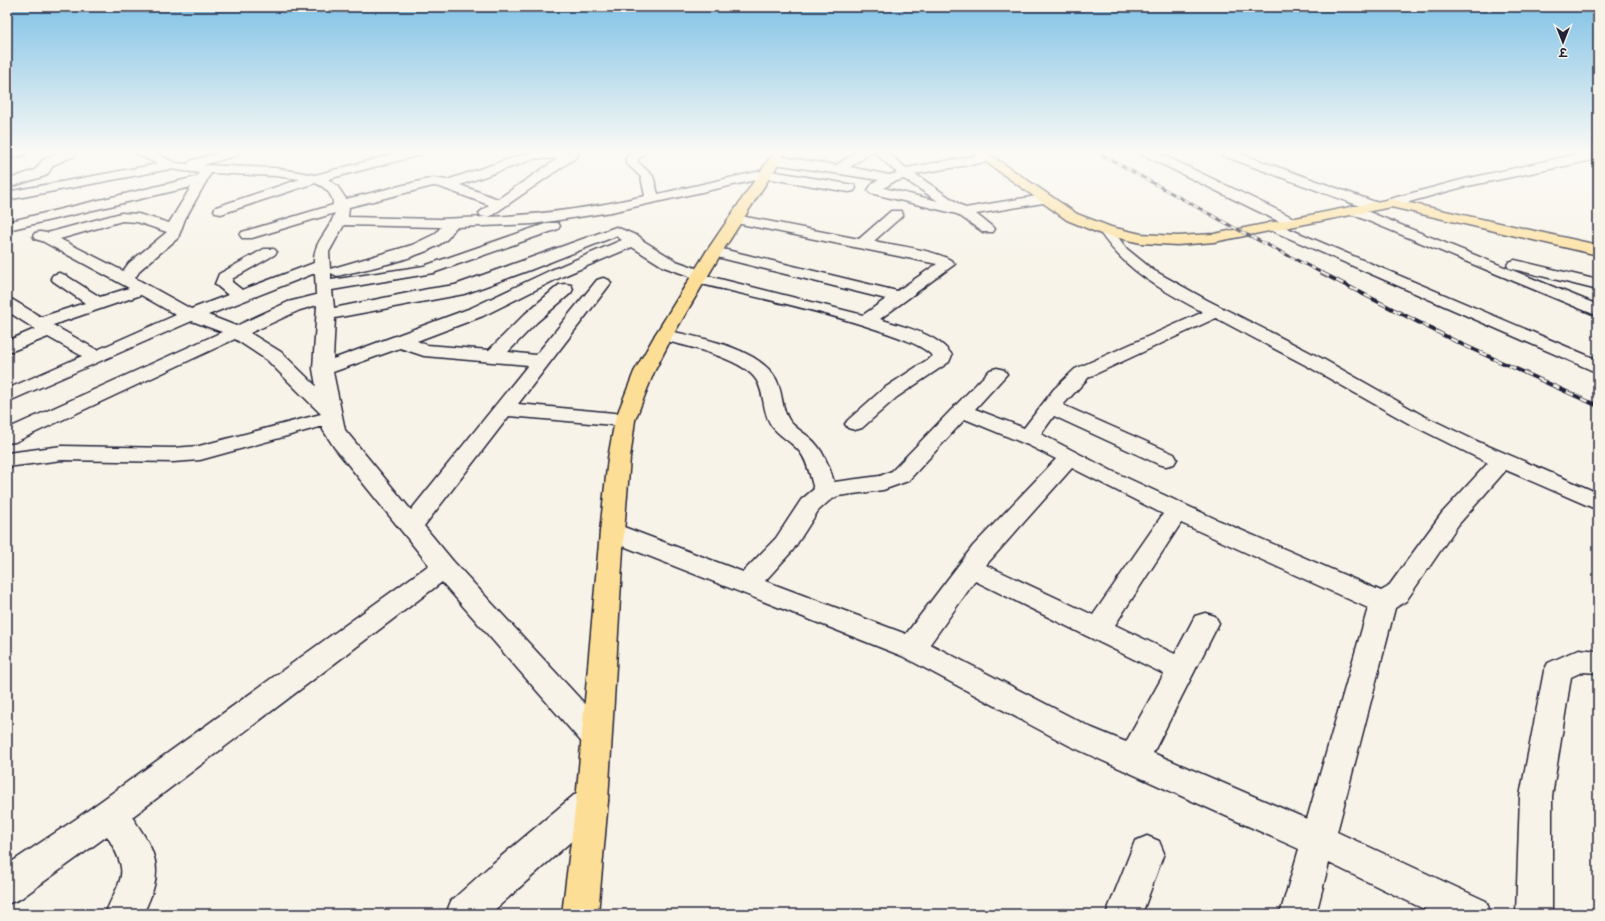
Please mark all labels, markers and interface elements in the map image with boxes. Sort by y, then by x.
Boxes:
north arrow [1543,22,1583,62]
text: उ [1558,45,1568,58]

